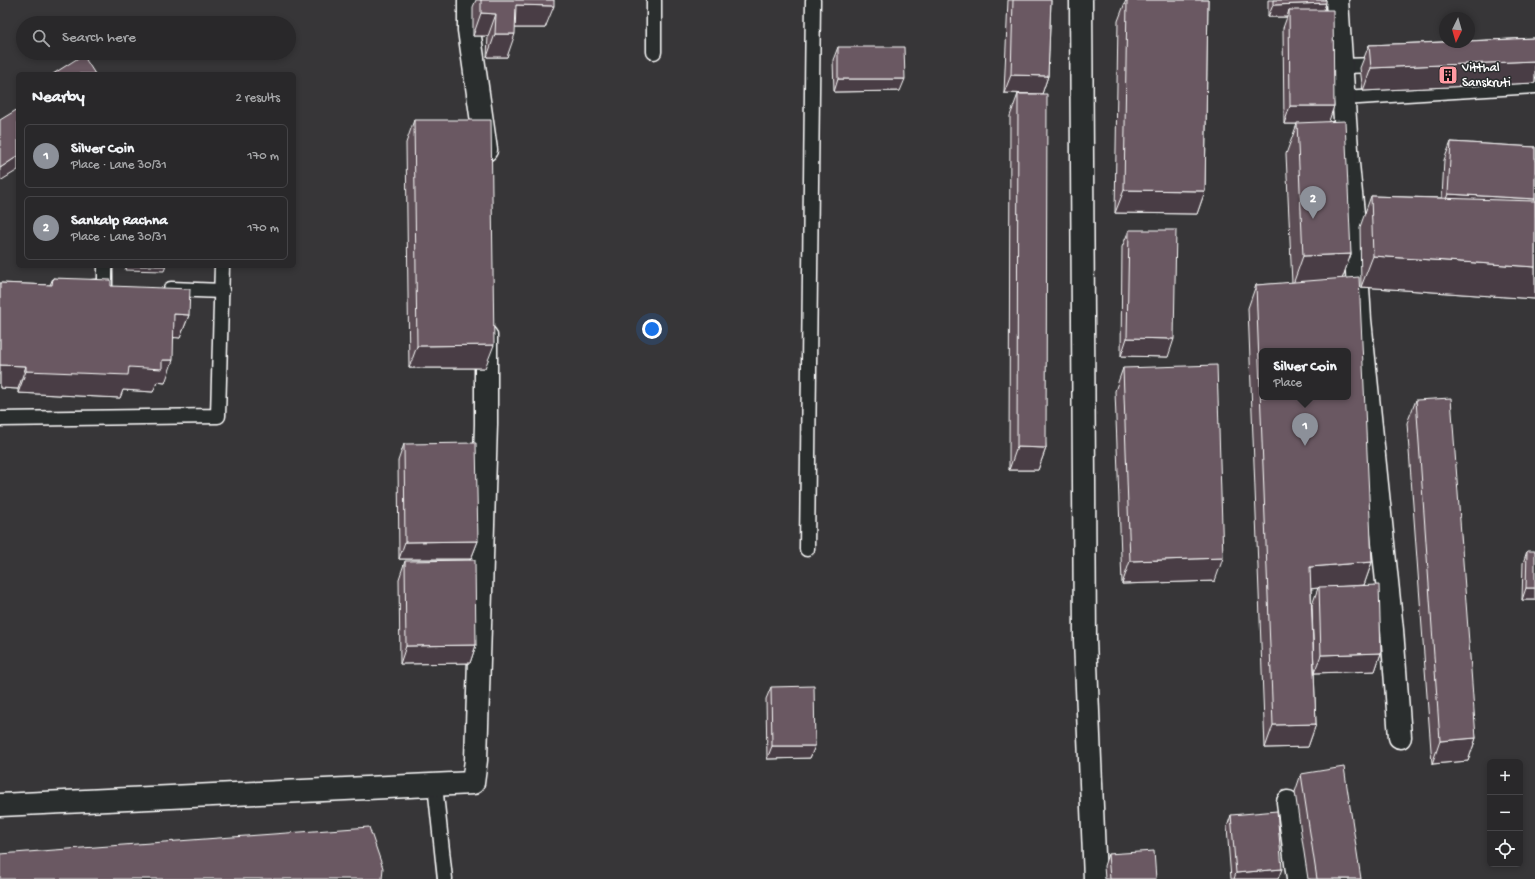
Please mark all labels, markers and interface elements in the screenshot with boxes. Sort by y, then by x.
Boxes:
north arrow [1439,12,1475,48]
search box [16,16,296,60]
icon: search [30,27,52,49]
text: Search here [62,29,136,47]
place label: Vitthal Sanskruti [1461,61,1511,91]
building icon: Vitthal Sanskruti [1437,64,1459,86]
text: Nearby [32,88,85,108]
text: 2 results [235,91,280,106]
text: Silver Coin [71,140,134,158]
text: 1 [43,149,49,164]
text: 170 m [247,149,279,164]
text: Place · Lane 30/31 [71,158,167,173]
pin: 2 [1300,186,1326,219]
text: Sankalp Rachna [71,212,167,230]
text: 2 [43,221,49,236]
text: 170 m [247,221,279,236]
text: Place · Lane 30/31 [71,230,167,245]
your location [642,319,662,339]
popup [1259,348,1351,400]
text: Silver Coin [1273,358,1337,376]
text: Place [1273,376,1302,391]
pin: 1 [1292,413,1318,446]
map controls [1487,759,1523,867]
button: + [1487,759,1523,795]
button: − [1487,795,1523,831]
button: locate [1487,831,1523,867]

